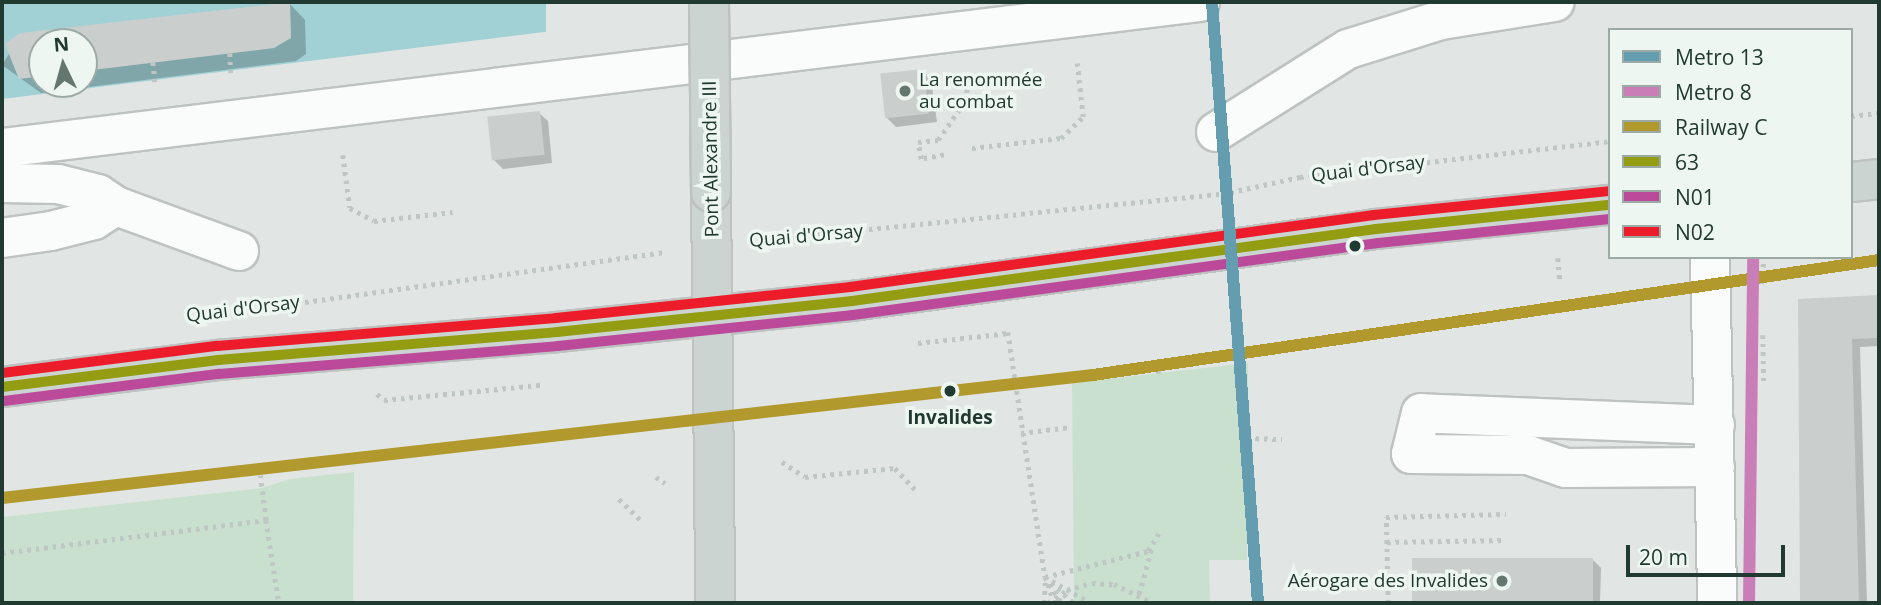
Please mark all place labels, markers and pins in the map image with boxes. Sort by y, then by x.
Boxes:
place label: La renommée au combat [919,69,1042,113]
marker: La renommée au combat [897,83,913,99]
unlabelled marker [1348,239,1362,253]
marker: Invalides [938,379,962,403]
place label: Invalides [907,407,993,429]
place label: Aérogare des Invalides [1288,570,1488,592]
marker: Aérogare des Invalides [1494,573,1510,589]

